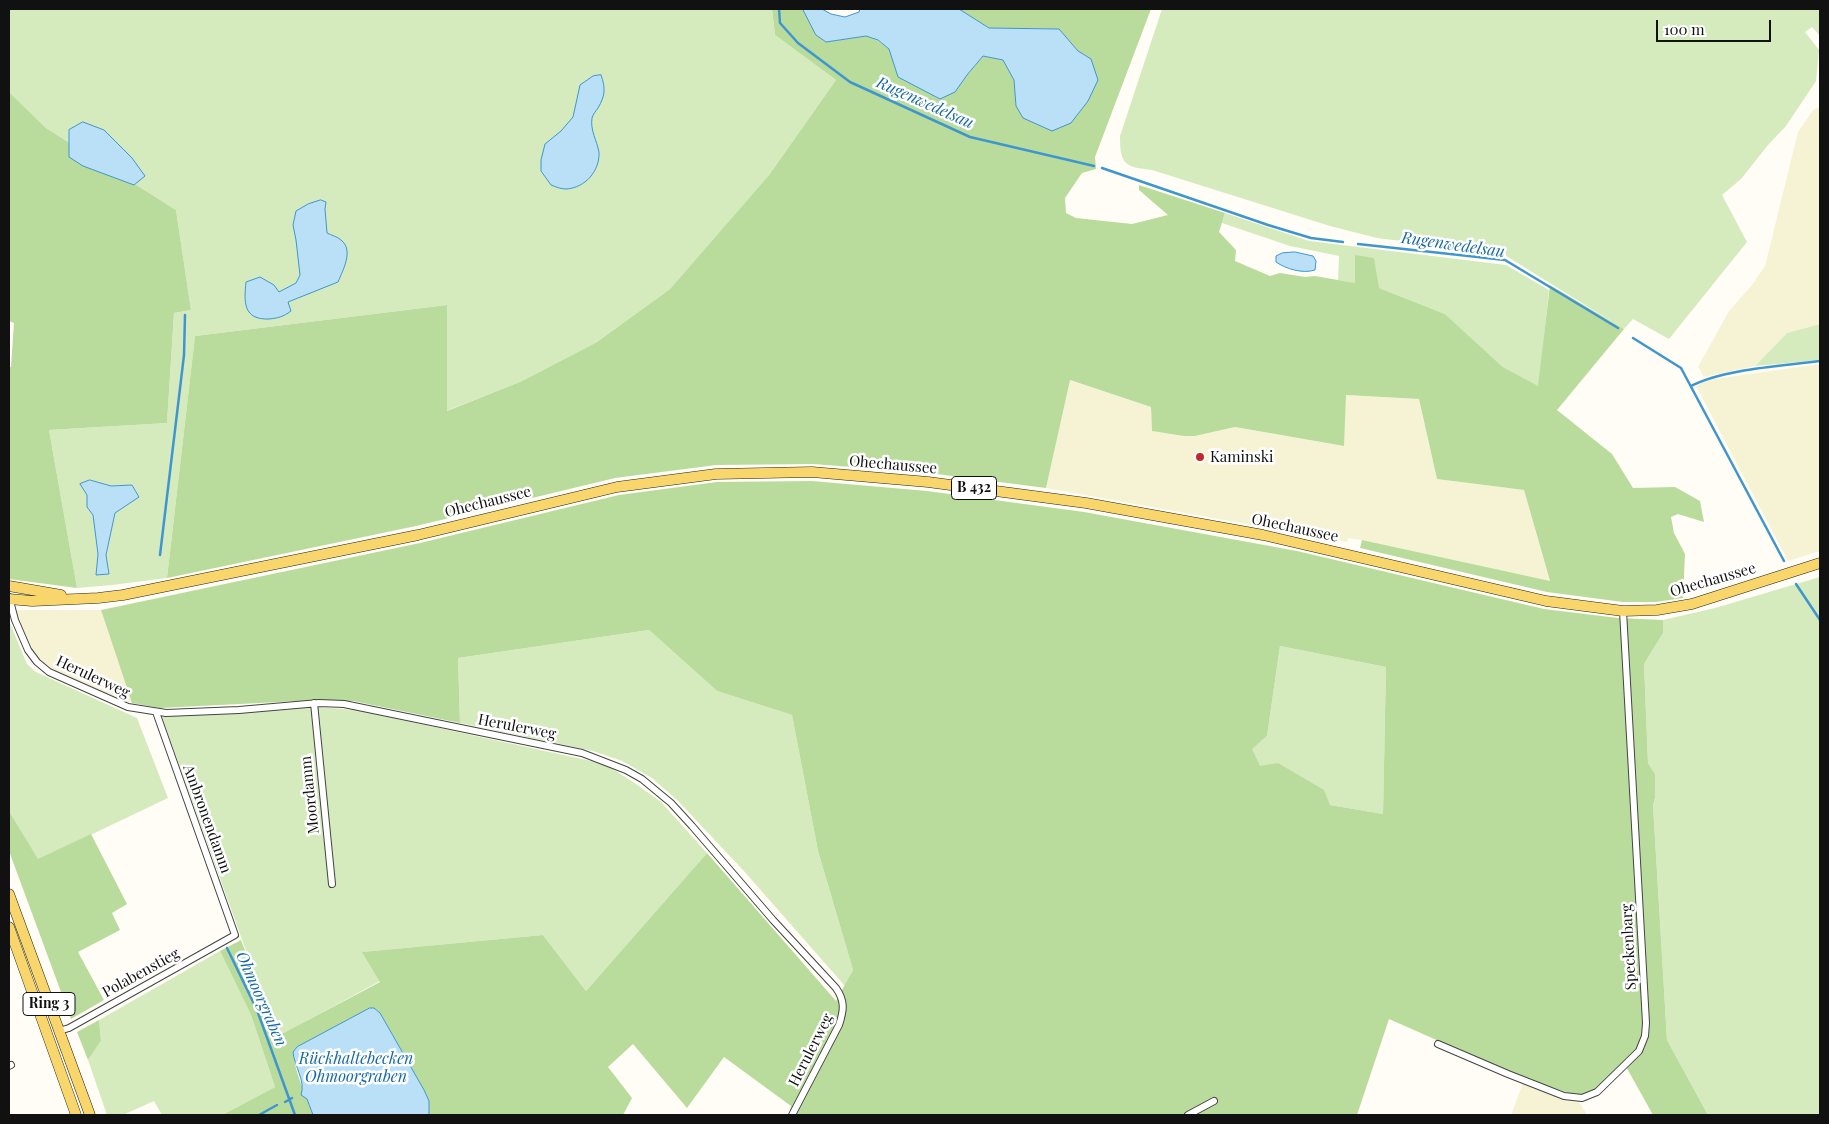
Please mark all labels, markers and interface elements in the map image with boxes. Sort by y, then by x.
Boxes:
scale bar [1659,10,1774,42]
text: 100 m [1664,19,1705,39]
water label: Rugenwedelsau [873,73,977,133]
water label: Rugenwedelsau [1400,228,1506,262]
place label: Kaminski [1210,448,1273,466]
marker: Kaminski [1194,451,1206,463]
street label: Ohechaussee [848,452,938,478]
road number: B 432 [952,476,996,499]
street label: Ohechaussee [443,483,533,521]
street label: Ohechaussee [1250,510,1340,546]
street label: Ohechaussee [1668,559,1758,601]
street label: Herulerweg [53,652,133,702]
street label: Herulerweg [476,711,558,743]
street label: Moordamm [297,755,323,835]
street label: Ambronendamm [179,762,235,876]
street label: Speckenbarg [1618,903,1640,991]
street label: Polabenstieg [99,944,183,1002]
water label: Ohmoorgraben [232,949,290,1049]
road number: Ring 3 [23,992,75,1016]
street label: Herulerweg [785,1011,837,1089]
water label: Rückhaltebecken Ohmoorgraben [299,1049,413,1087]

